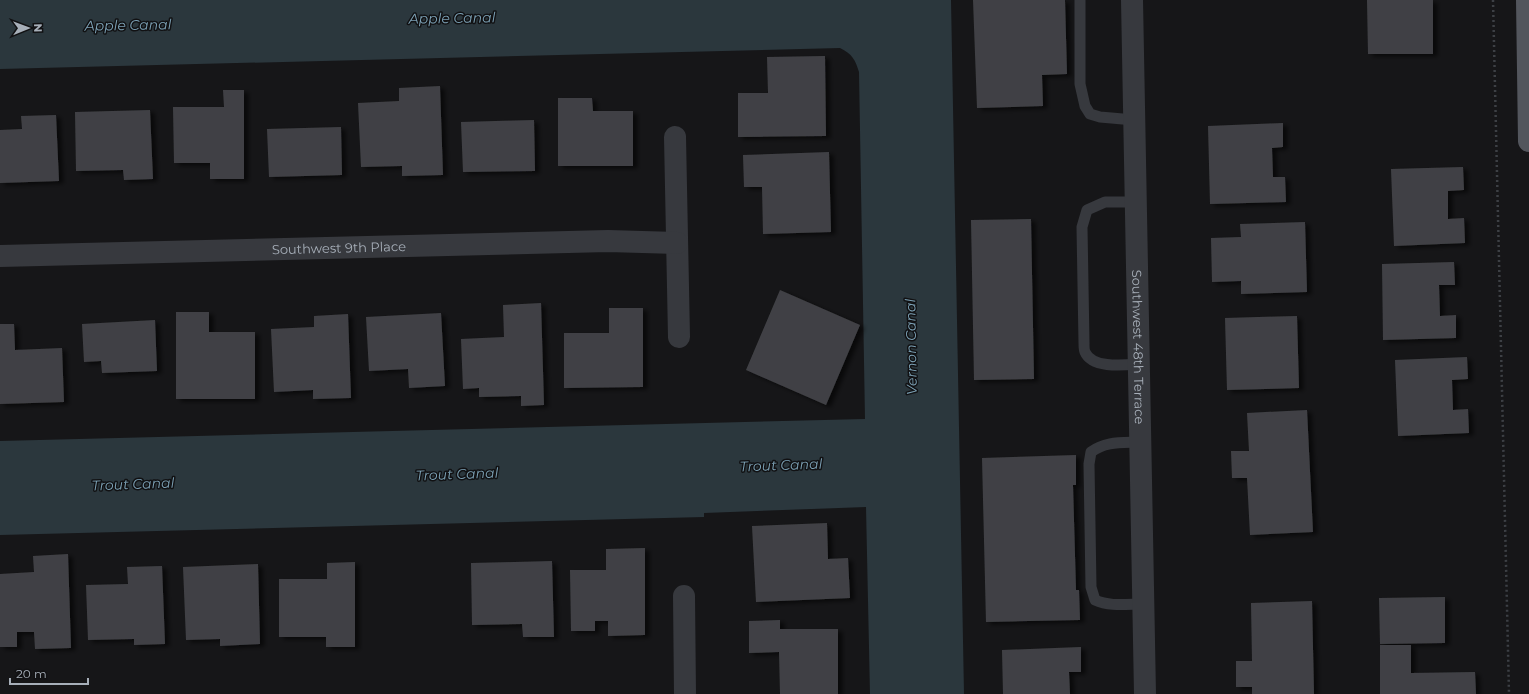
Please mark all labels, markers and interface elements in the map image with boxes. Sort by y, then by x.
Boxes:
north arrow [8,8,48,48]
water label: Apple Canal [407,8,496,28]
water label: Apple Canal [83,15,172,35]
text: N [31,23,45,32]
street label: Southwest 9th Place [272,238,406,257]
street label: Southwest 48th Terrace [1129,269,1148,425]
water label: Vernon Canal [901,298,921,395]
water label: Trout Canal [739,455,823,475]
water label: Trout Canal [415,464,499,484]
water label: Trout Canal [91,474,175,494]
scale bar [10,660,88,686]
text: 20 m [16,666,47,681]

